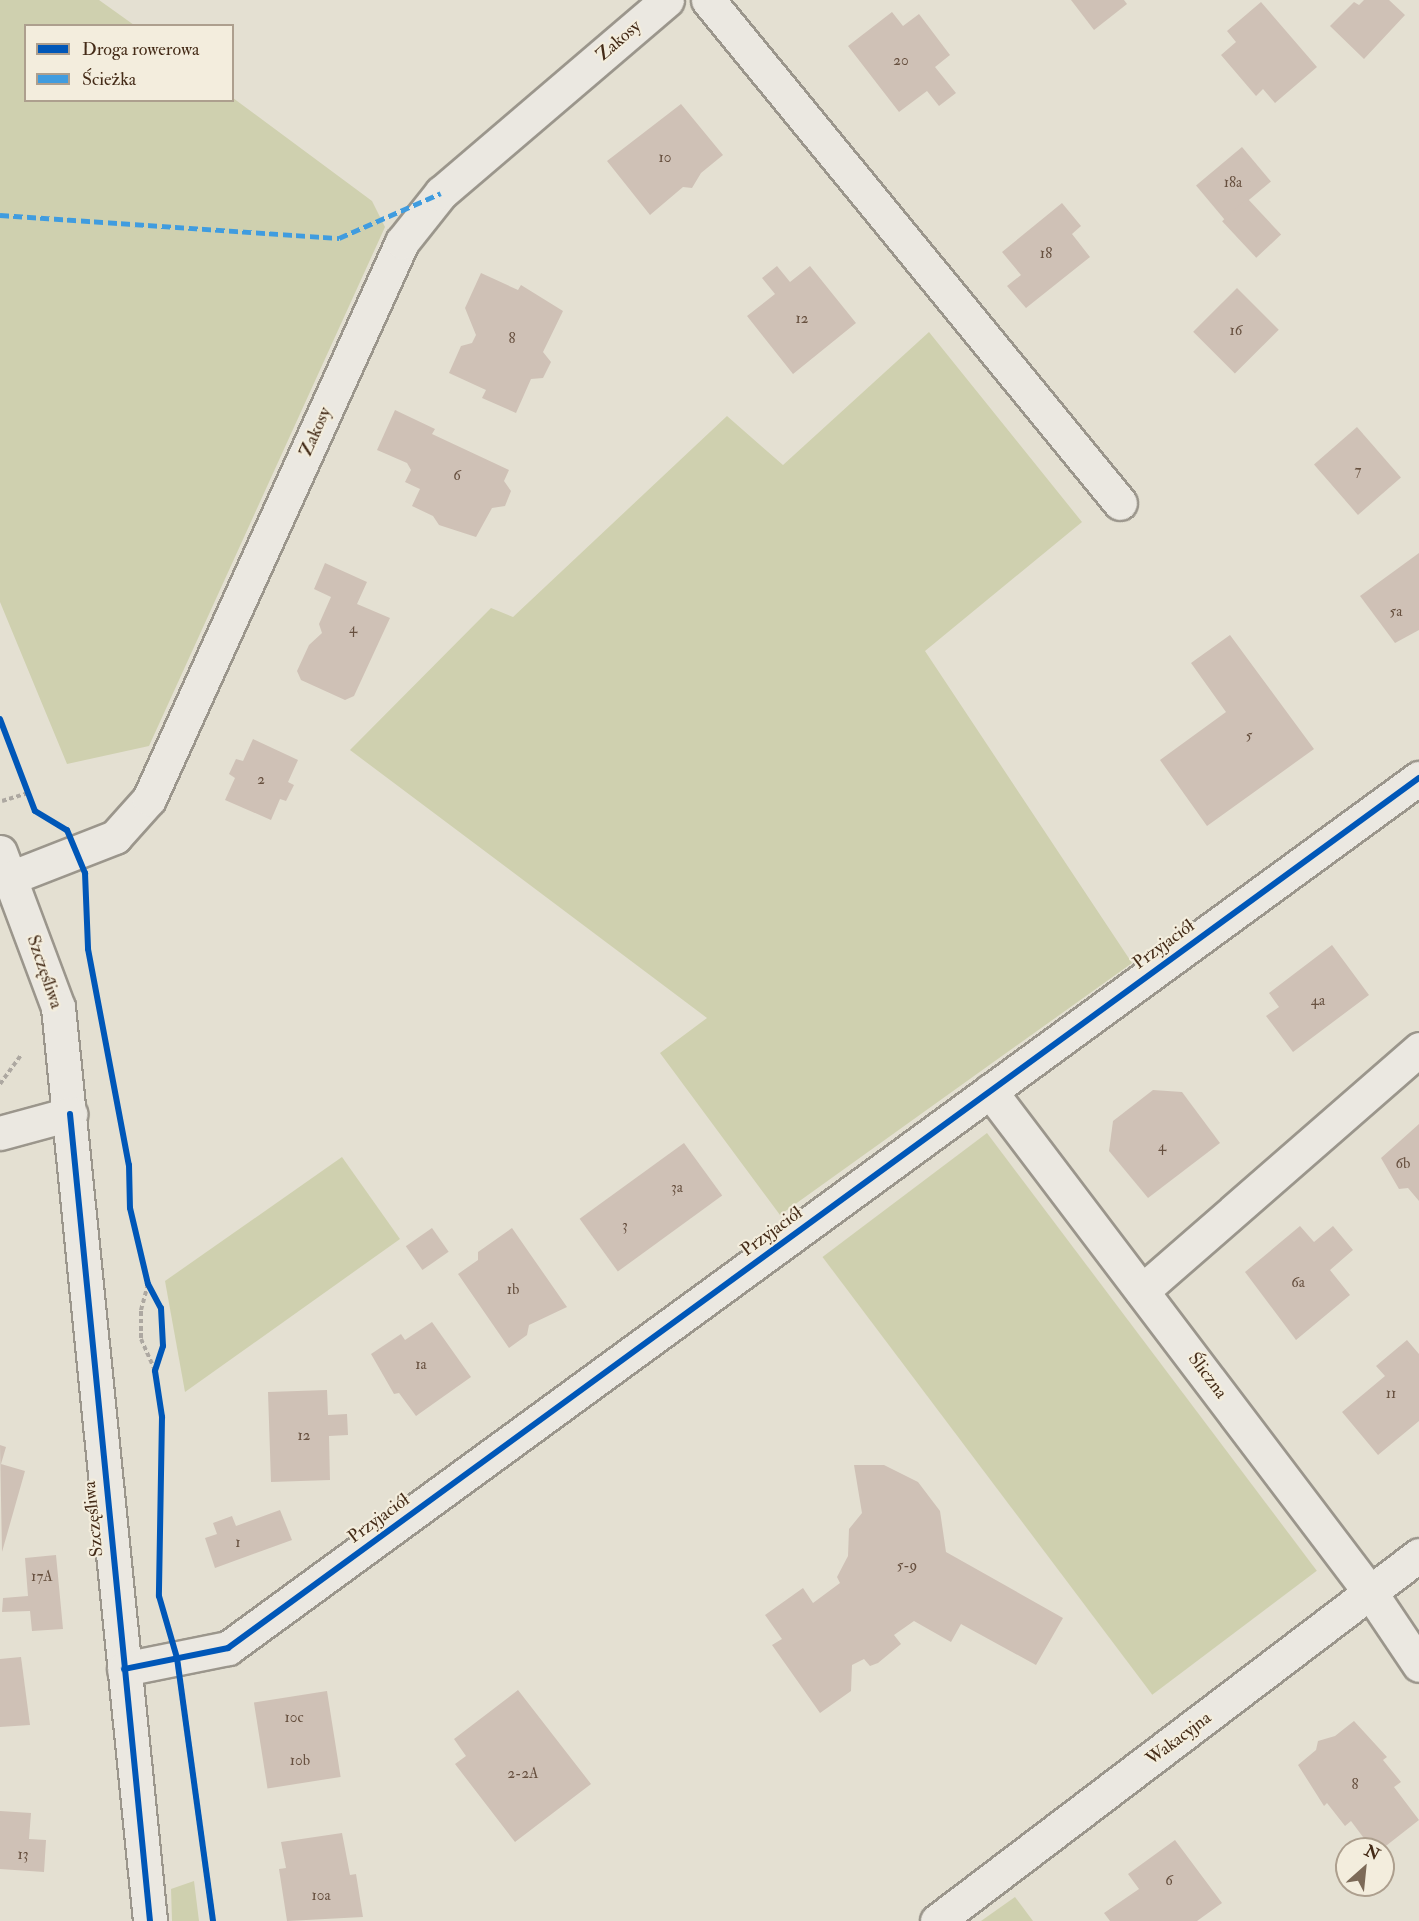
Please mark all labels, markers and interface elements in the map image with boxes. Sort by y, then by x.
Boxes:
street label: Zakosy [592,16,646,66]
legend [24,24,234,102]
text: Droga rowerowa [82,38,199,61]
house number: 20 [893,52,909,70]
text: Ścieżka [82,68,136,91]
house number: 10 [659,149,671,167]
house number: 18a [1224,174,1242,192]
house number: 18 [1040,245,1052,263]
house number: 12 [796,310,808,328]
house number: 16 [1230,322,1242,340]
house number: 8 [508,330,516,348]
street label: Zakosy [296,404,336,460]
house number: 7 [1355,462,1361,480]
house number: 6 [453,467,461,485]
house number: 5a [1390,603,1402,621]
house number: 4 [349,620,357,638]
house number: 5 [1246,727,1252,745]
house number: 2 [257,771,265,789]
street label: Przyjaciół [1129,916,1199,974]
street label: Szczęśliwa [21,933,67,1011]
house number: 4a [1311,992,1325,1010]
house number: 4 [1158,1138,1166,1156]
house number: 6b [1396,1155,1410,1173]
house number: 3a [671,1179,683,1197]
street label: Przyjaciół [737,1203,807,1261]
house number: 3 [622,1217,628,1235]
house number: 6a [1291,1274,1305,1292]
house number: 1b [507,1281,519,1299]
street label: Śliczna [1183,1349,1231,1403]
house number: 1a [415,1356,427,1374]
house number: 11 [1386,1385,1396,1403]
house number: 12 [298,1427,310,1445]
street label: Szczęśliwa [79,1480,109,1558]
street label: Przyjaciół [344,1490,414,1548]
house number: 1 [235,1534,241,1552]
house number: 5-9 [897,1557,917,1575]
house number: 17A [31,1568,53,1586]
street label: Wakacyjna [1142,1707,1216,1771]
house number: 10c [284,1709,304,1727]
house number: 10b [290,1752,310,1770]
house number: 2-2A [507,1765,539,1783]
house number: 8 [1351,1776,1359,1794]
north arrow [1335,1837,1395,1897]
text: N [1361,1841,1383,1865]
house number: 13 [17,1846,29,1864]
house number: 6 [1165,1872,1173,1890]
house number: 10a [311,1887,331,1905]

